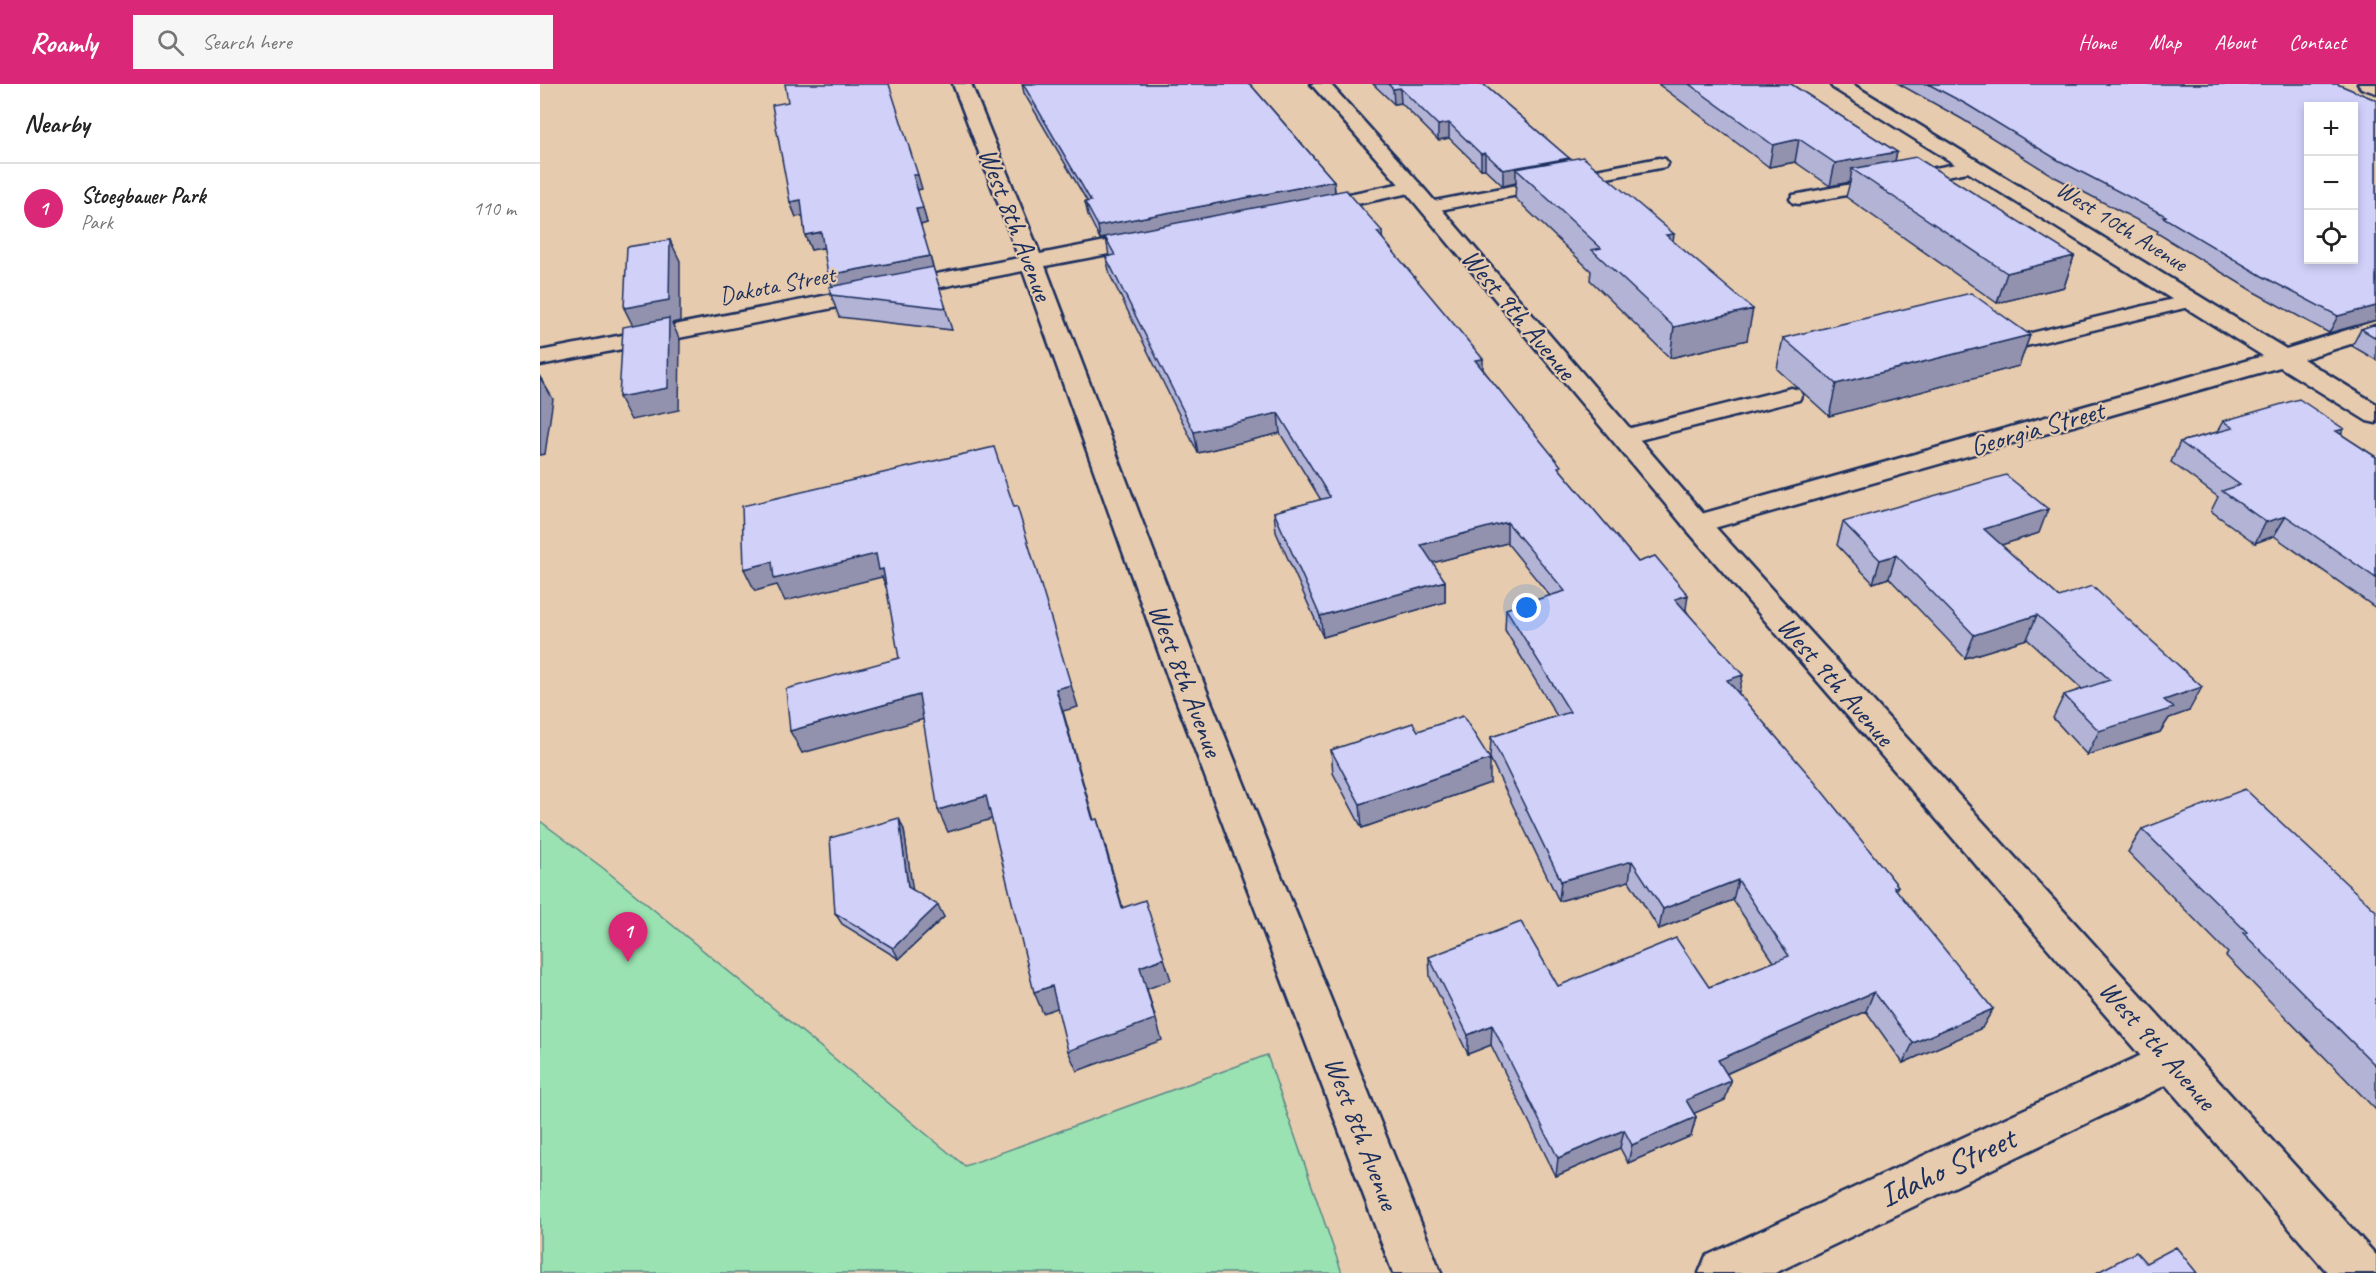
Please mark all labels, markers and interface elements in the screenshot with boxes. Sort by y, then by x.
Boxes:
search box [133,15,553,69]
text: Roamly [30,25,97,60]
icon: search [154,26,187,59]
text: Search here [202,28,292,56]
text: Home [2078,29,2116,55]
text: Map [2149,29,2181,55]
text: About [2214,29,2256,55]
text: Contact [2289,29,2346,55]
map controls [2304,102,2358,264]
button: + [2304,102,2358,156]
text: Nearby [24,107,89,140]
street label: West 8th Avenue [971,143,1062,307]
button: − [2304,156,2358,210]
street label: West 10th Avenue [2051,174,2195,279]
text: Stoegbauer Park [81,182,205,210]
text: 1 [39,196,48,221]
text: 110 m [473,196,516,221]
text: Park [81,210,113,235]
button: locate [2304,210,2358,264]
street label: West 9th Avenue [1454,241,1585,388]
street label: Dakota Street [717,259,839,311]
street label: Georgia Street [1966,392,2110,464]
your location [1512,593,1541,622]
street label: West 8th Avenue [1141,599,1232,763]
street label: West 9th Avenue [1770,609,1903,755]
pin: 1 [608,912,647,962]
street label: West 9th Avenue [2092,973,2225,1119]
street label: West 8th Avenue [1317,1052,1408,1216]
street label: Idaho Street [1872,1116,2025,1217]

